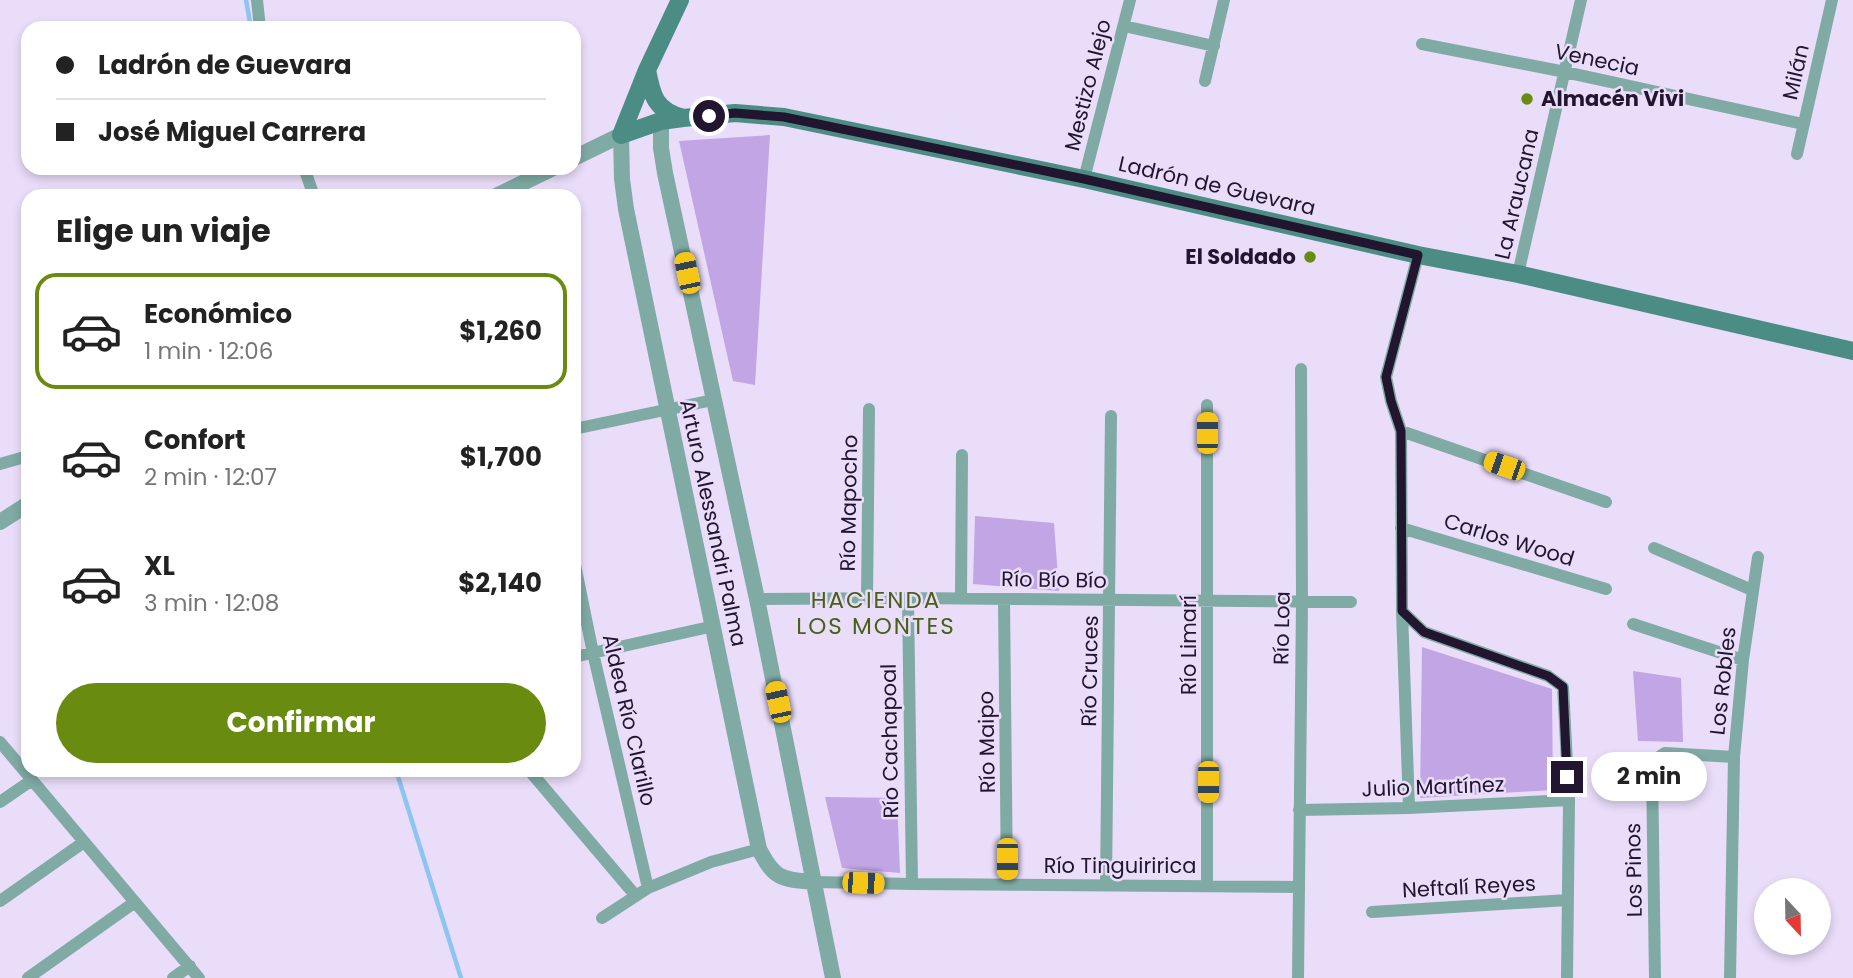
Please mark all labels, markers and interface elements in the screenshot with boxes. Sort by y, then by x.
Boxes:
street label: Mestizo Alejo [1057,16,1118,154]
street label: Venecia [1552,36,1642,83]
street label: Milán [1775,41,1816,102]
text: Ladrón de Guevara [98,47,352,83]
place label: Almacén Vivi [1541,84,1684,113]
marker: Almacén Vivi [1519,91,1535,107]
route start [693,100,725,132]
text: José Miguel Carrera [98,114,366,150]
street label: La Araucana [1487,126,1546,262]
street label: Ladrón de Guevara [1116,149,1319,222]
text: Elige un viaje [56,208,271,253]
place label: El Soldado [1185,242,1296,271]
marker: El Soldado [1302,249,1318,265]
car [673,250,702,296]
text: Económico [144,296,292,332]
icon: car [60,300,123,363]
text: $1,260 [459,313,542,349]
text: 1 min · 12:06 [144,335,273,367]
street label: Arturo Alessandri Palma [673,397,754,649]
car [1197,412,1218,454]
text: Confort [144,422,246,458]
icon: car [60,426,123,489]
street label: Río Mapocho [833,434,864,571]
text: $1,700 [460,439,542,475]
car [1481,449,1528,483]
text: 2 min · 12:07 [144,461,277,493]
street label: Carlos Wood [1440,506,1578,573]
text: XL [144,548,175,584]
icon: car [60,552,123,615]
street label: Río Bío Bío [1001,564,1107,595]
text: $2,140 [458,565,542,601]
district label: HACIENDA LOS MONTES [796,584,956,642]
text: 3 min · 12:08 [144,587,279,619]
street label: Río Loa [1266,591,1297,665]
street label: Río Limarí [1174,595,1203,695]
street label: Río Cruces [1074,615,1105,727]
street label: Los Robles [1702,625,1743,736]
street label: Aldea Río Clarillo [596,631,663,809]
street label: Río Cachapoal [874,663,905,819]
car [764,679,793,725]
button: Confirmar [56,683,546,763]
street label: Río Maipo [971,691,1002,793]
callout: 2 min [1592,752,1707,802]
text: 2 min [1617,760,1681,792]
car [1198,761,1219,803]
route end [1551,761,1583,793]
street label: Julio Martínez [1361,770,1505,803]
street label: Los Pinos [1618,823,1649,917]
car [997,838,1018,880]
street label: Río Tinguiririca [1044,851,1196,880]
street label: Neftalí Reyes [1401,869,1537,904]
car [842,872,885,894]
north arrow [1754,878,1830,956]
map controls [1754,878,1831,955]

